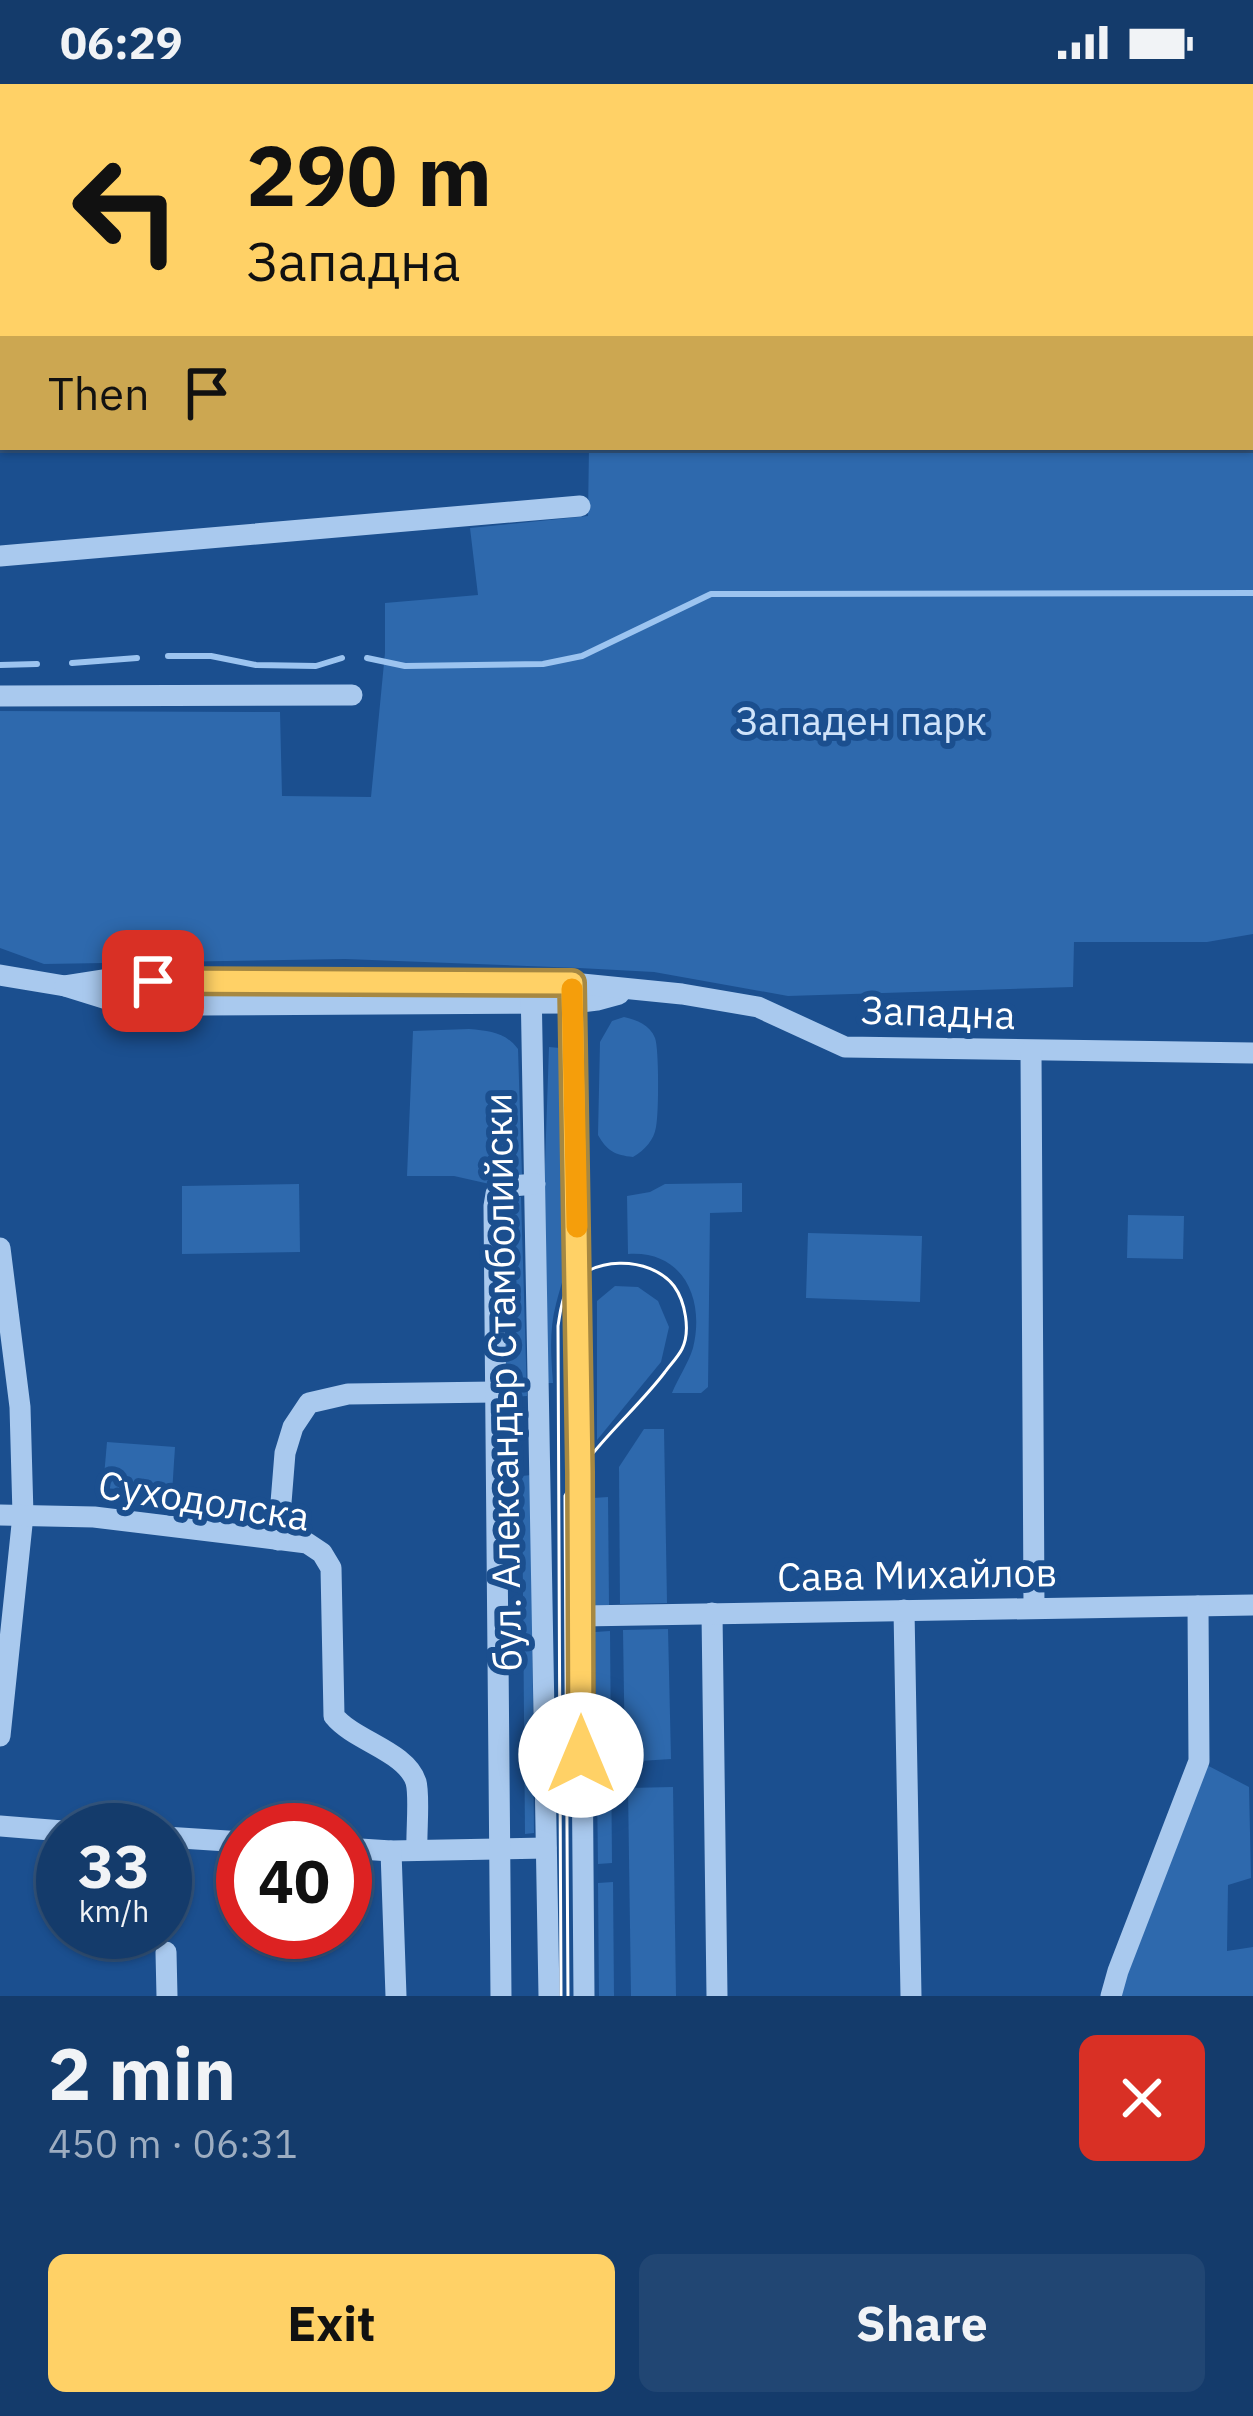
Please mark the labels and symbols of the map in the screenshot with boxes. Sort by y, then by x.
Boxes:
park label: Западен парк [735,695,987,746]
pin [102,930,204,1032]
street label: Западна [860,984,1016,1040]
street label: бул. Александър Стамболийски [471,1092,533,1672]
street label: Суходолска [95,1458,313,1542]
street label: Сава Михайлов [776,1546,1058,1602]
position arrow [518,1692,644,1818]
speed limit sign: 40 [216,1803,372,1959]

